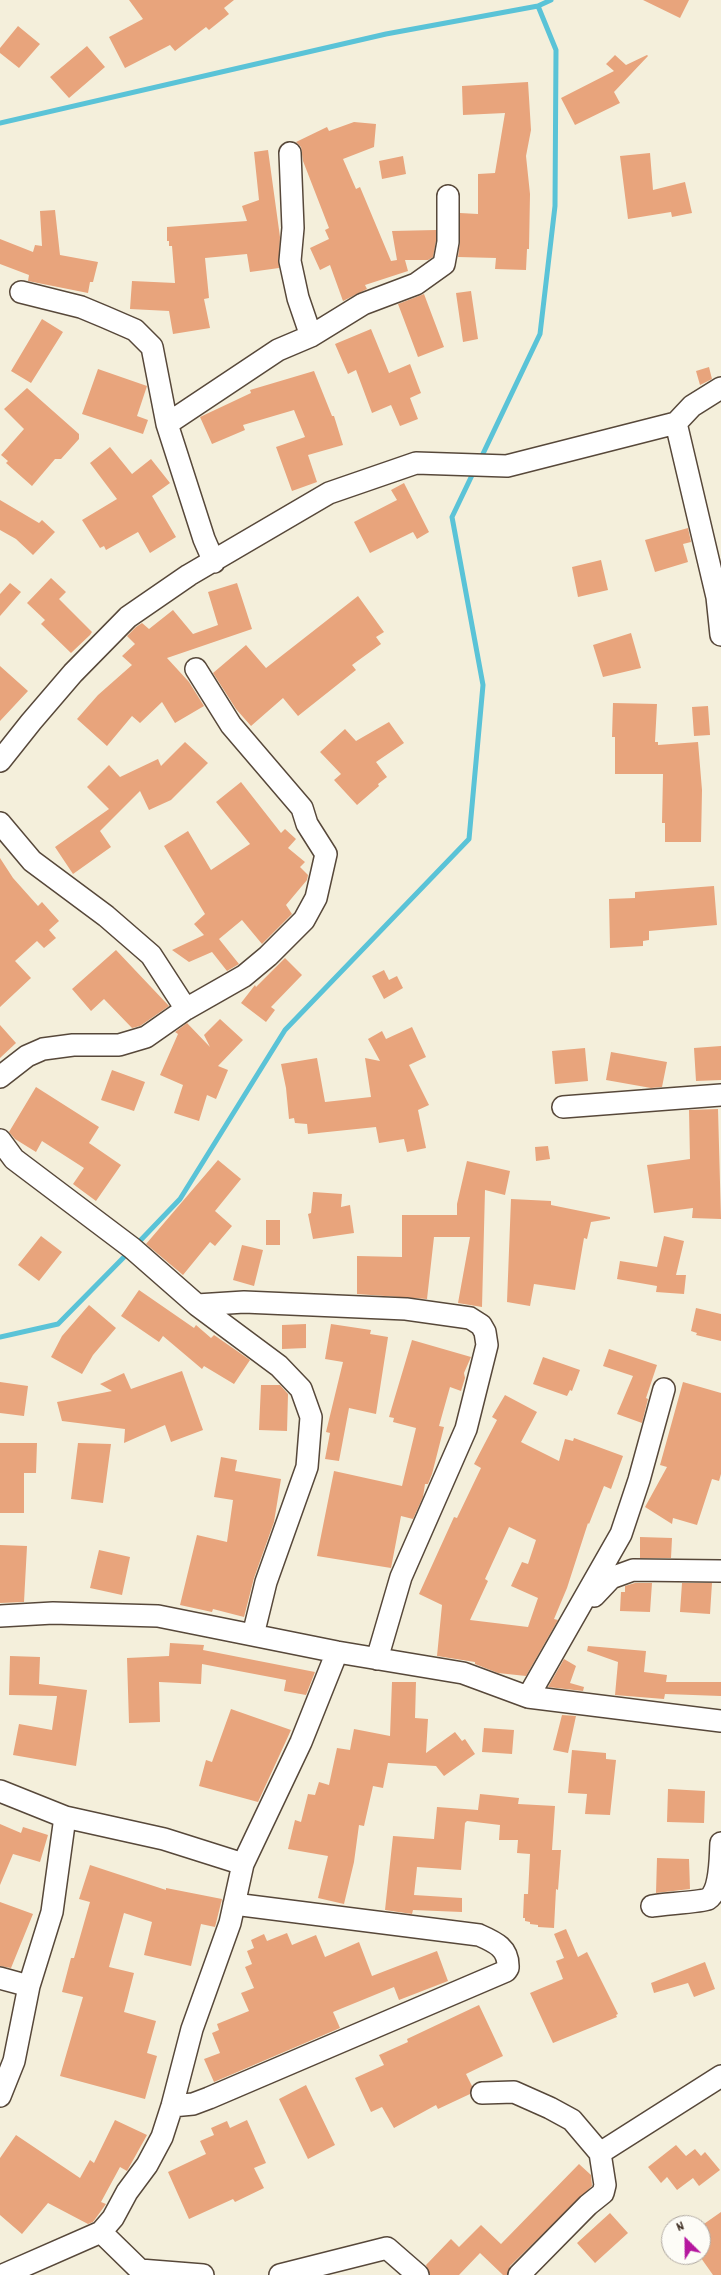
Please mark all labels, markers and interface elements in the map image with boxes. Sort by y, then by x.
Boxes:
north arrow [661,2215,711,2265]
text: N [673,2217,688,2238]

